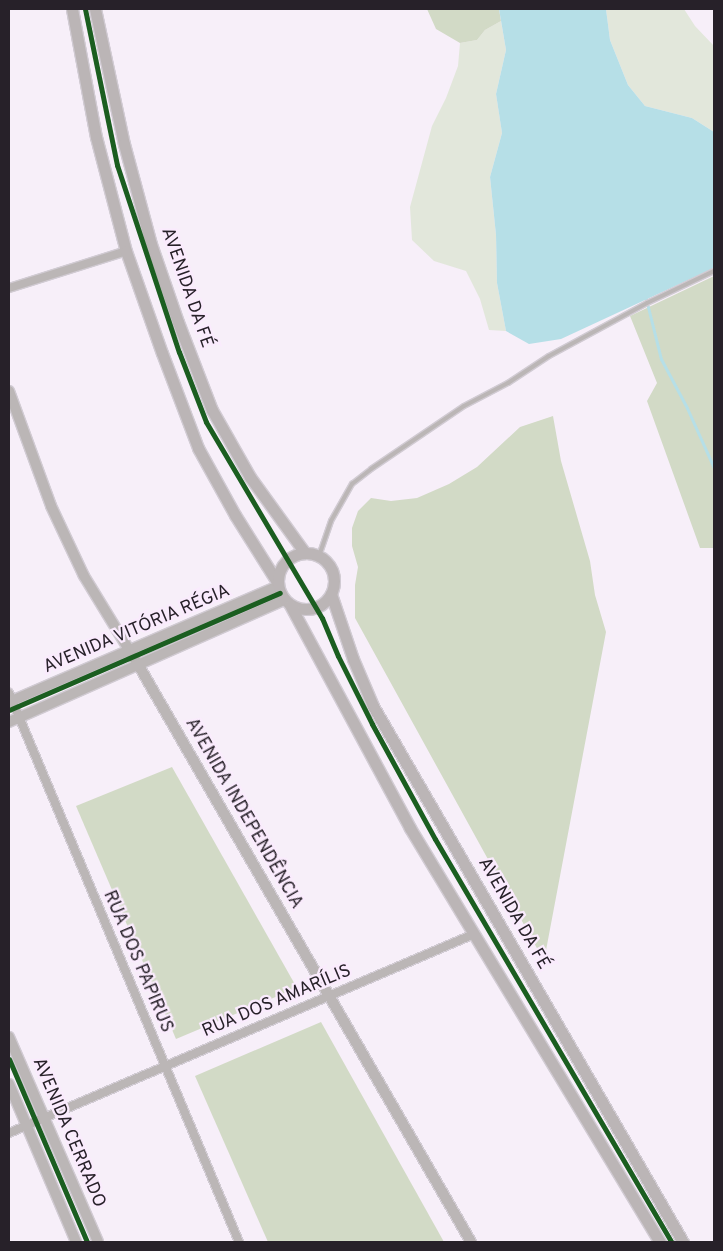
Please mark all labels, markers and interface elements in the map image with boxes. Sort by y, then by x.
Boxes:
street label: AVENIDA DA FÉ [155,224,217,352]
street label: AVENIDA VITÓRIA RÉGIA [40,580,234,680]
street label: AVENIDA INDEPENDÊNCIA [179,714,307,914]
street label: AVENIDA DA FÉ [472,854,554,974]
street label: RUA DOS PAPIRUS [97,887,177,1037]
street label: RUA DOS AMARÍLIS [199,961,355,1043]
street label: AVENIDA CERRADO [27,1055,109,1211]

